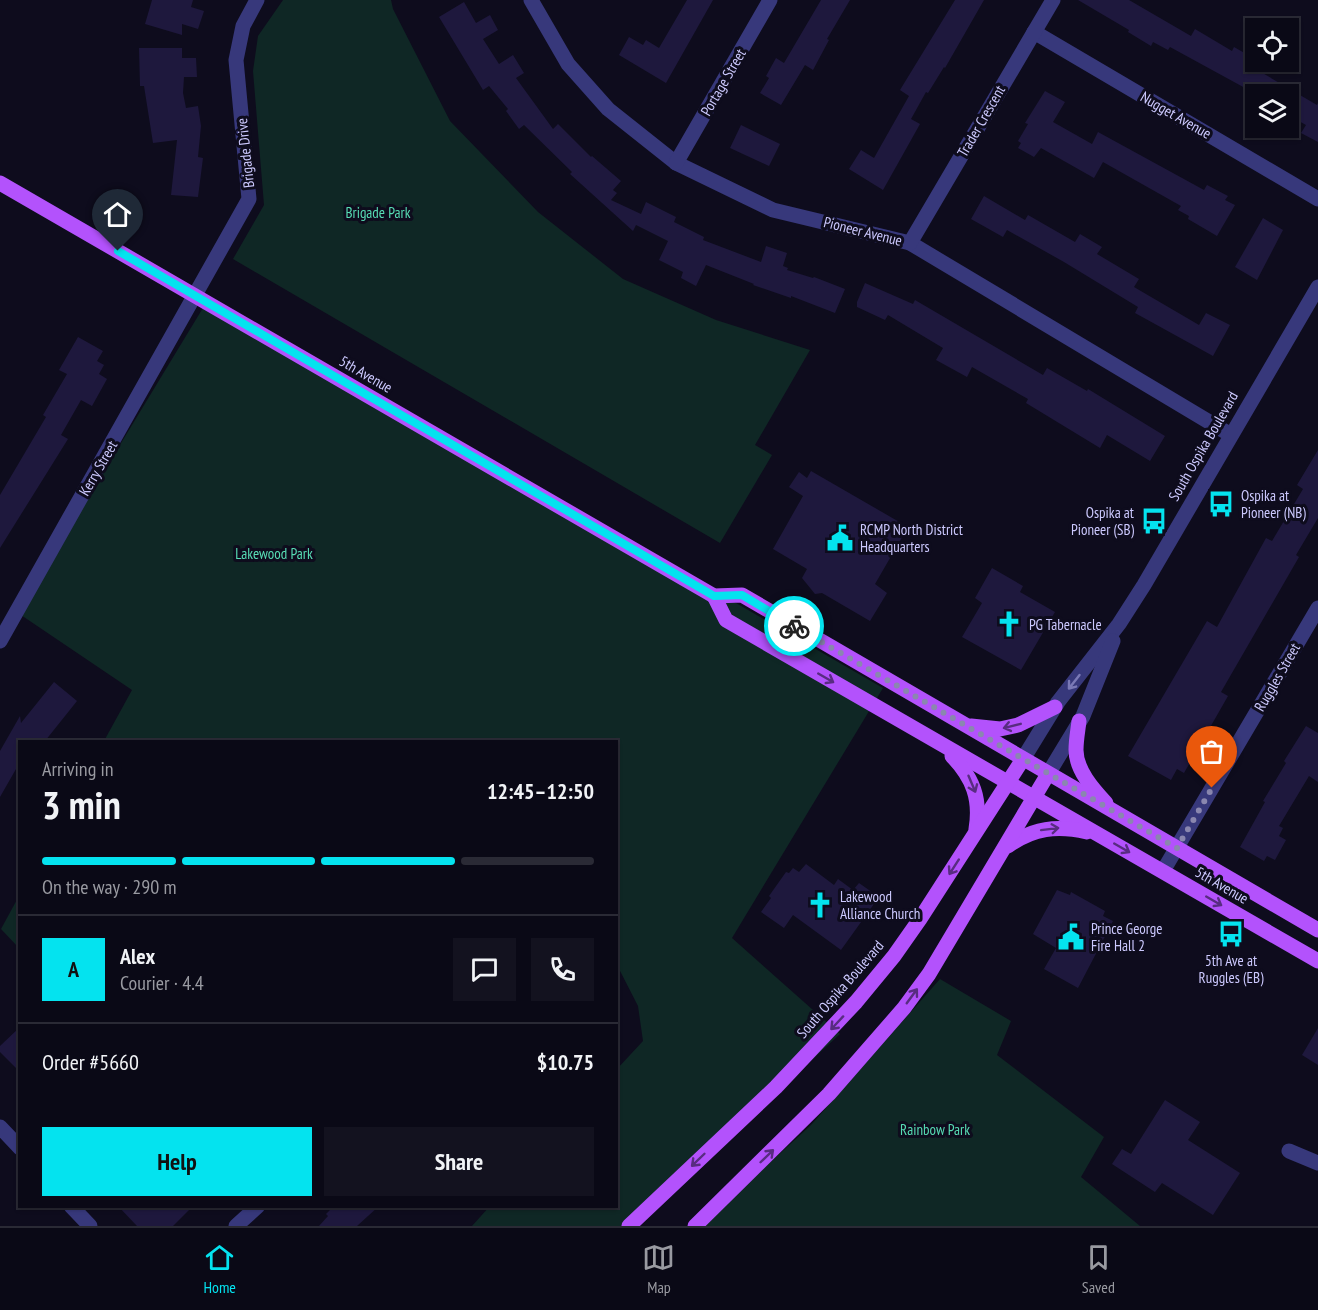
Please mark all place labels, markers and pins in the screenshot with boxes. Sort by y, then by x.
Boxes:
pin [92,189,143,251]
place label: Ospika at Pioneer (NB) [1241,486,1306,522]
bus stop icon: Ospika at Pioneer (NB) [1206,489,1236,519]
place label: Ospika at Pioneer (SB) [1071,503,1135,539]
bus stop icon: Ospika at Pioneer (SB) [1139,506,1169,536]
place label: RCMP North District Headquarters [860,520,963,556]
public building icon: RCMP North District Headquarters [825,523,855,553]
church icon: PG Tabernacle [994,609,1024,639]
place label: PG Tabernacle [1029,615,1102,634]
pin [1186,726,1237,788]
place label: Lakewood Alliance Church [840,887,920,923]
church icon: Lakewood Alliance Church [805,890,835,920]
place label: Prince George Fire Hall 2 [1091,919,1163,955]
bus stop icon: 5th Ave at Ruggles (EB) [1216,919,1246,949]
public building icon: Prince George Fire Hall 2 [1056,922,1086,952]
place label: 5th Ave at Ruggles (EB) [1198,951,1264,987]

